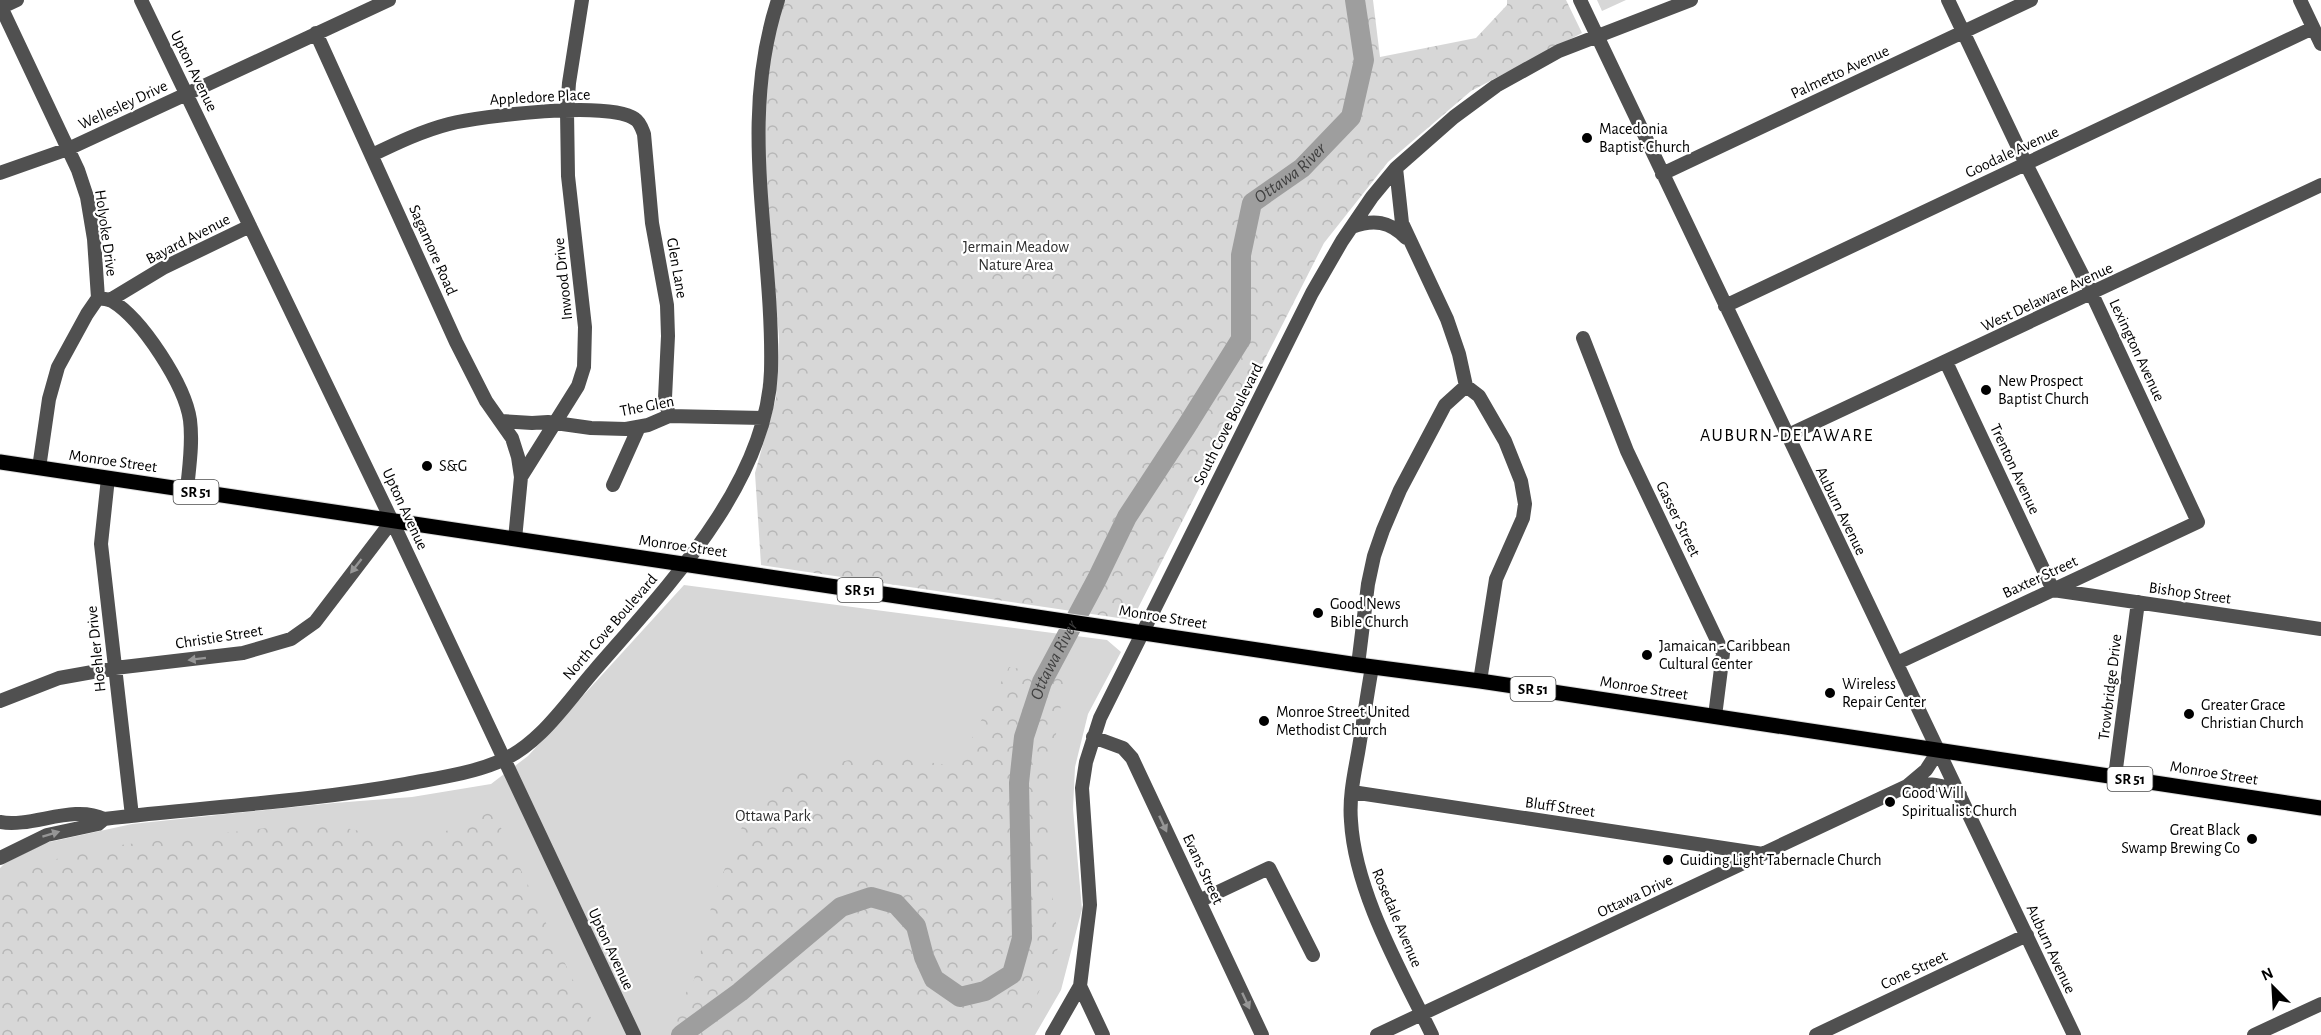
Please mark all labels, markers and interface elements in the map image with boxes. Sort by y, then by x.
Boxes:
street label: Upton Avenue [168,28,220,114]
street label: Palmetto Avenue [1788,42,1892,102]
street label: Wellesley Drive [76,77,170,133]
street label: Appledore Place [489,86,591,108]
place label: Macedonia Baptist Church [1599,121,1690,155]
street label: Goodale Avenue [1963,123,2061,181]
marker: Macedonia Baptist Church [1580,131,1594,145]
water label: Ottawa River [1251,139,1330,207]
street label: Holyoke Drive [91,189,120,277]
street label: Sagamore Road [406,202,460,298]
street label: Bayard Avenue [143,211,233,268]
street label: Glen Lane [664,236,690,300]
street label: Inwood Drive [551,237,575,321]
park label: Jermain Meadow Nature Area [963,239,1069,273]
street label: West Delaware Avenue [1979,260,2115,334]
street label: Lexington Avenue [2106,296,2168,404]
street label: South Cove Boulevard [1190,360,1266,488]
place label: New Prospect Baptist Church [1998,373,2089,407]
marker: New Prospect Baptist Church [1979,383,1993,397]
street label: The Glen [618,393,676,419]
street label: Trenton Avenue [1987,421,2043,517]
district label: AUBURN-DELAWARE [1700,427,1874,445]
street label: Monroe Street [68,447,158,475]
place label: S&G [439,458,467,474]
marker: S&G [420,459,434,473]
street label: Auburn Avenue [1813,464,1869,558]
street label: Upton Avenue [379,466,431,552]
street label: Gasser Street [1653,479,1703,559]
road number: SR 51 [174,480,218,504]
street label: Monroe Street [638,532,728,560]
street label: Baxter Street [2000,553,2080,601]
one-way arrow [350,559,362,574]
street label: North Cove Boulevard [560,571,660,683]
road number: SR 51 [838,578,882,602]
street label: Bishop Street [2148,579,2232,607]
place label: Good News Bible Church [1330,596,1409,630]
street label: Monroe Street [1118,602,1208,632]
street label: Hoehler Drive [84,605,108,693]
marker: Good News Bible Church [1311,606,1325,620]
water label: Ottawa River [1028,617,1082,702]
street label: Christie Street [174,622,264,652]
street label: Trowbridge Drive [2096,633,2124,741]
place label: Jamaican - Caribbean Cultural Center [1659,638,1791,672]
marker: Jamaican - Caribbean Cultural Center [1640,648,1654,662]
one-way arrow [187,654,206,663]
street label: Monroe Street [1599,673,1689,703]
place label: Wireless Repair Center [1842,676,1927,710]
road number: SR 51 [1510,677,1556,701]
marker: Wireless Repair Center [1823,686,1837,700]
place label: Greater Grace Christian Church [2201,697,2304,731]
place label: Monroe Street United Methodist Church [1276,704,1410,738]
marker: Greater Grace Christian Church [2182,707,2196,721]
marker: Monroe Street United Methodist Church [1257,714,1271,728]
street label: Monroe Street [2169,758,2259,788]
road number: SR 51 [2108,767,2152,791]
place label: Good Will Spiritualist Church [1902,785,2017,819]
street label: Bluff Street [1524,794,1596,820]
marker: Good Will Spiritualist Church [1883,795,1897,809]
park label: Ottawa Park [735,808,812,824]
one-way arrow [1159,816,1168,833]
place label: Great Black Swamp Brewing Co [2121,822,2241,856]
one-way arrow [42,829,60,839]
street label: Evans Street [1180,831,1226,907]
marker: Great Black Swamp Brewing Co [2245,832,2259,846]
place label: Guiding Light Tabernacle Church [1680,852,1882,868]
marker: Guiding Light Tabernacle Church [1661,853,1675,867]
street label: Rosedale Avenue [1369,866,1425,970]
street label: Ottawa Drive [1595,872,1675,920]
street label: Auburn Avenue [2023,902,2079,996]
street label: Upton Avenue [585,906,637,992]
street label: Cone Street [1878,948,1950,992]
north arrow [2243,957,2303,1017]
text: N [2259,965,2276,984]
one-way arrow [1242,992,1251,1009]

